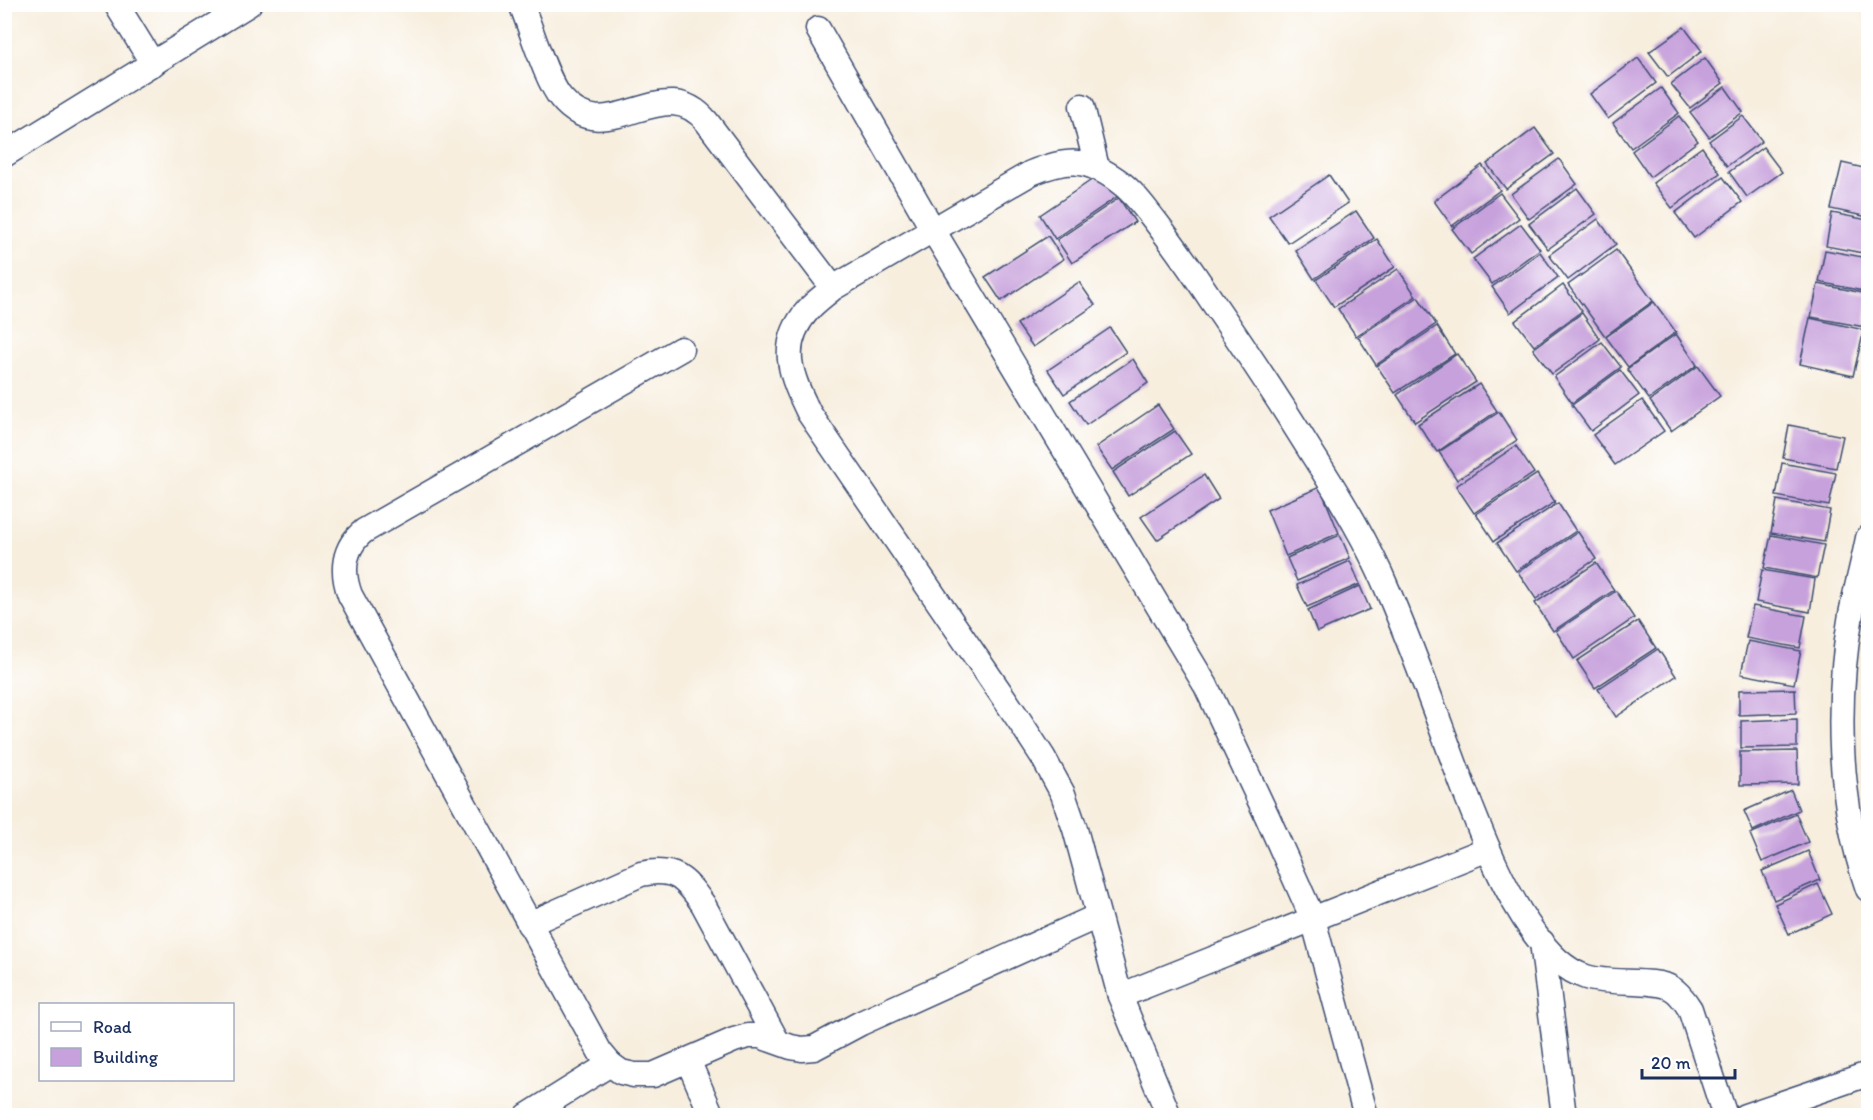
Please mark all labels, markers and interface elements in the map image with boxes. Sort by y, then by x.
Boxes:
legend [39,1003,234,1081]
text: Road [93,1016,132,1038]
scale bar [1642,1042,1735,1080]
text: Building [93,1046,159,1068]
text: 20 m [1651,1052,1691,1074]

